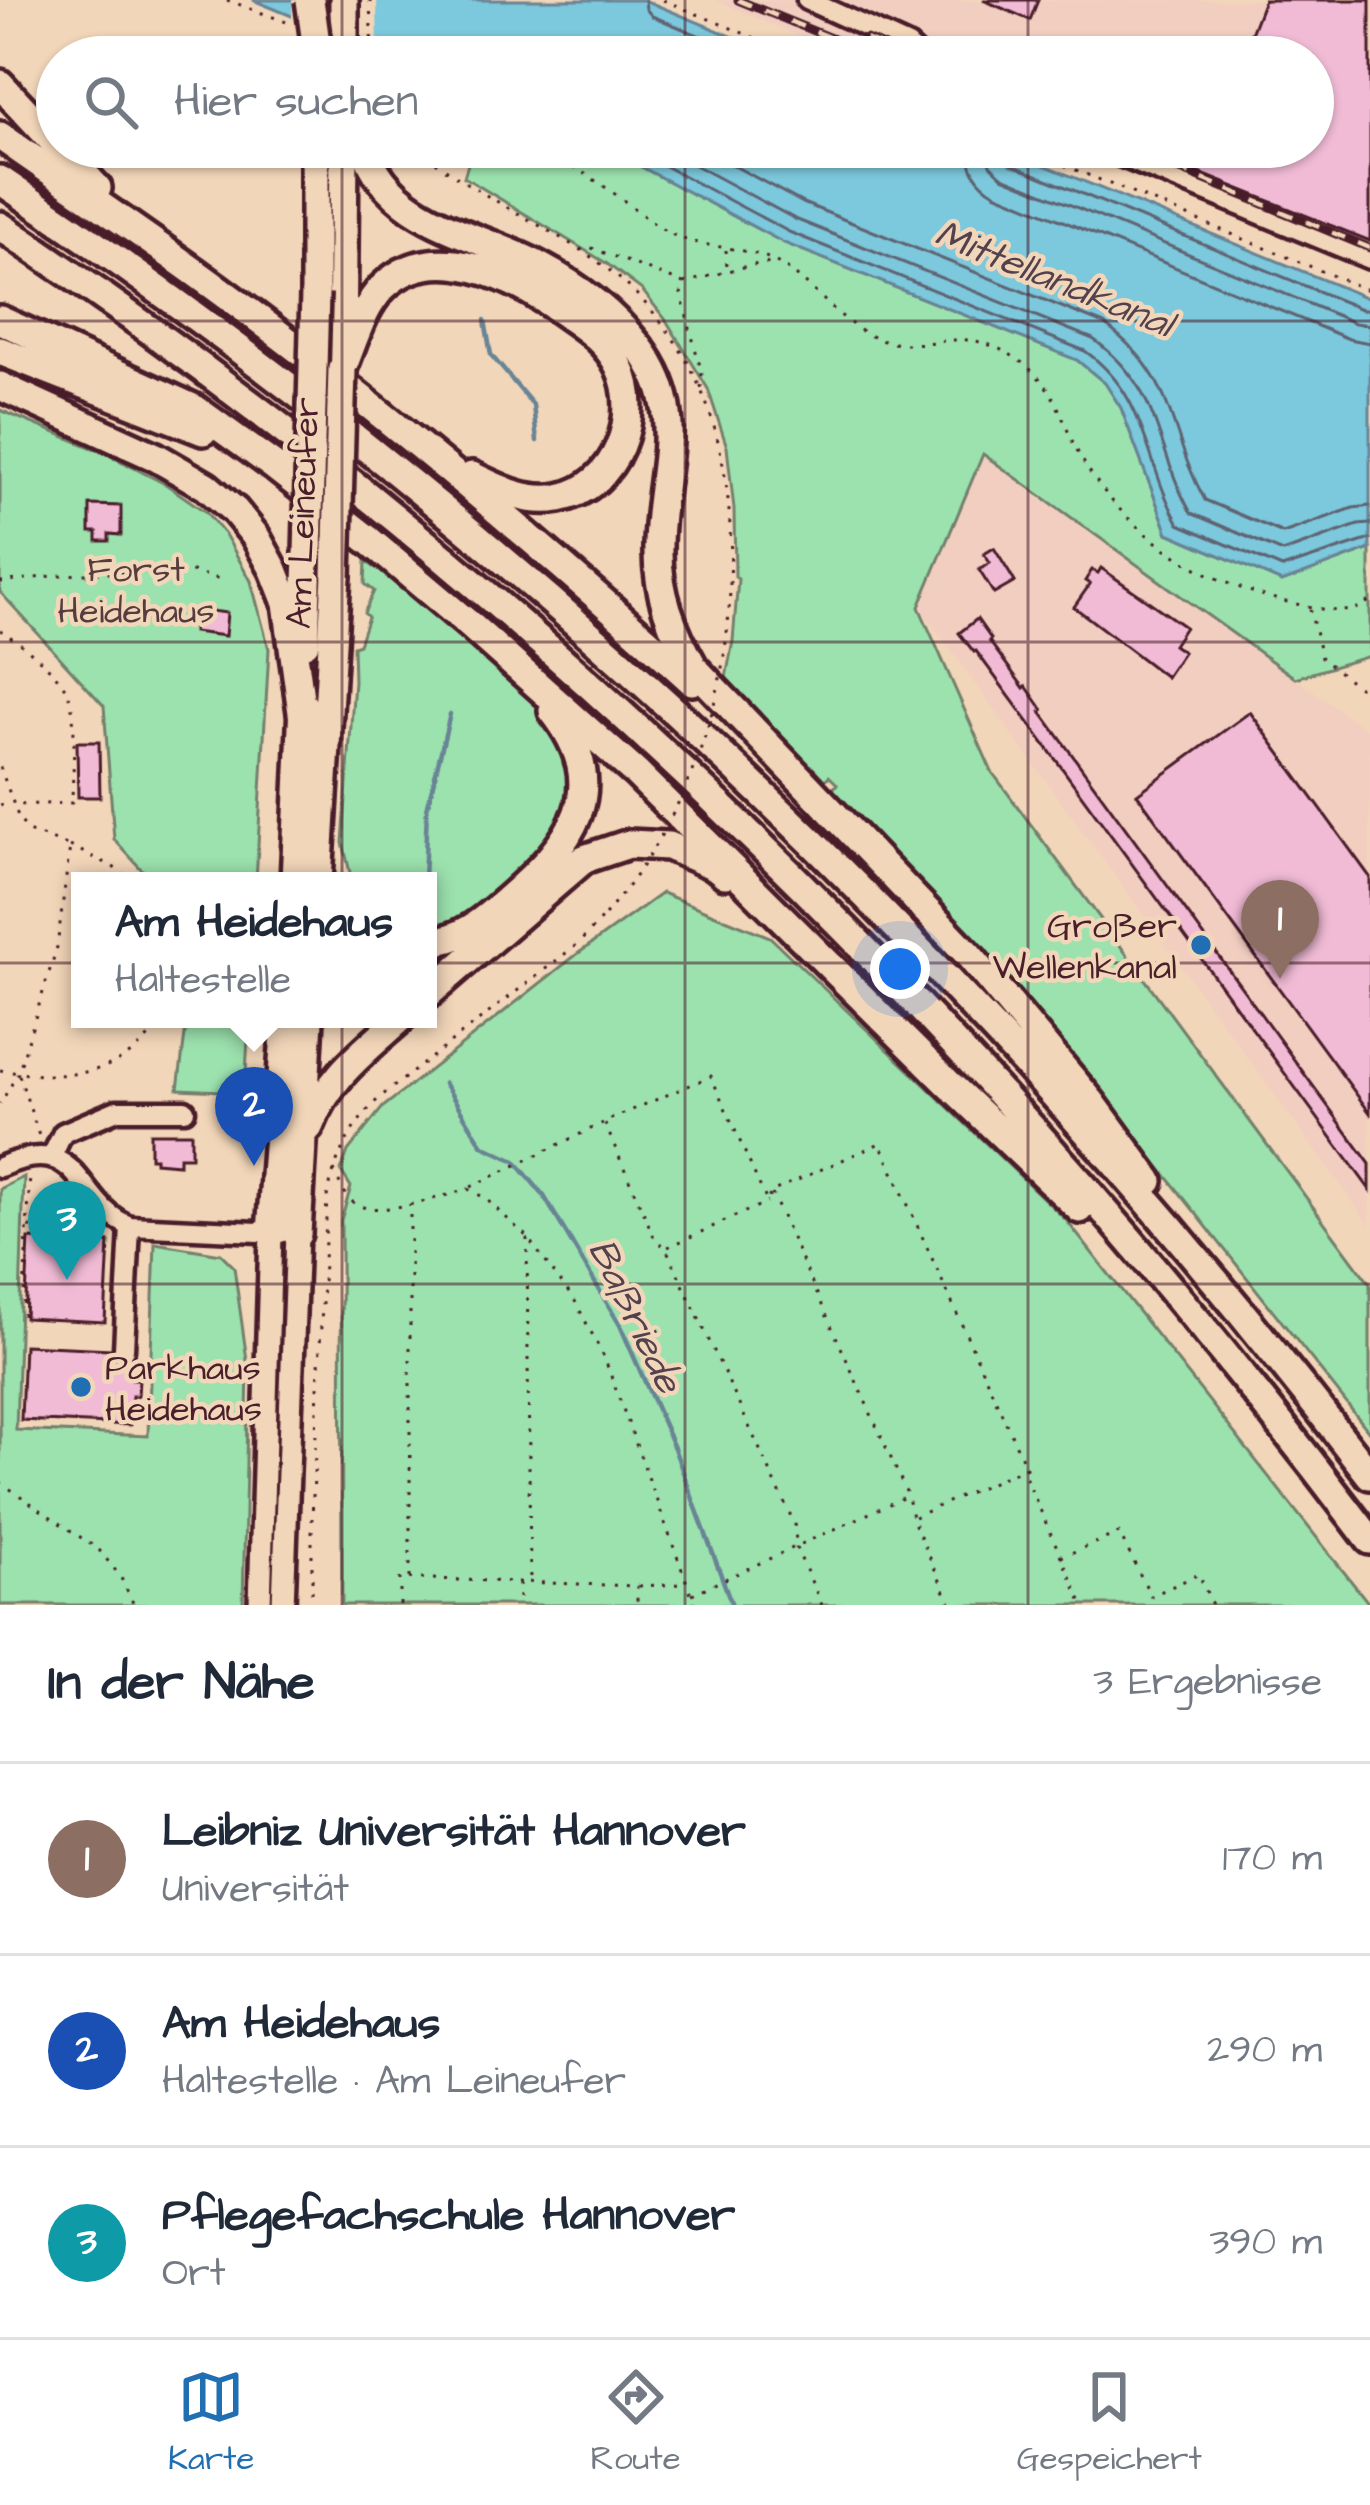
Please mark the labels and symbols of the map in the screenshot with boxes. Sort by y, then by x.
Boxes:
water label: Mittellandkanal [927,208,1185,354]
street label: Am Leineufer [274,396,333,630]
park label: Forst Heidehaus [57,545,215,637]
pin: 1 [1241,880,1319,979]
place label: Großer Wellenkanal [992,901,1177,993]
marker: Großer Wellenkanal [1188,932,1214,958]
your location [870,939,930,999]
pin: 2 [215,1067,293,1166]
pin: 3 [28,1181,106,1280]
water label: Baßriede [574,1230,696,1404]
place label: Parkhaus Heidehaus [105,1343,262,1435]
marker: Parkhaus Heidehaus [68,1374,94,1400]

